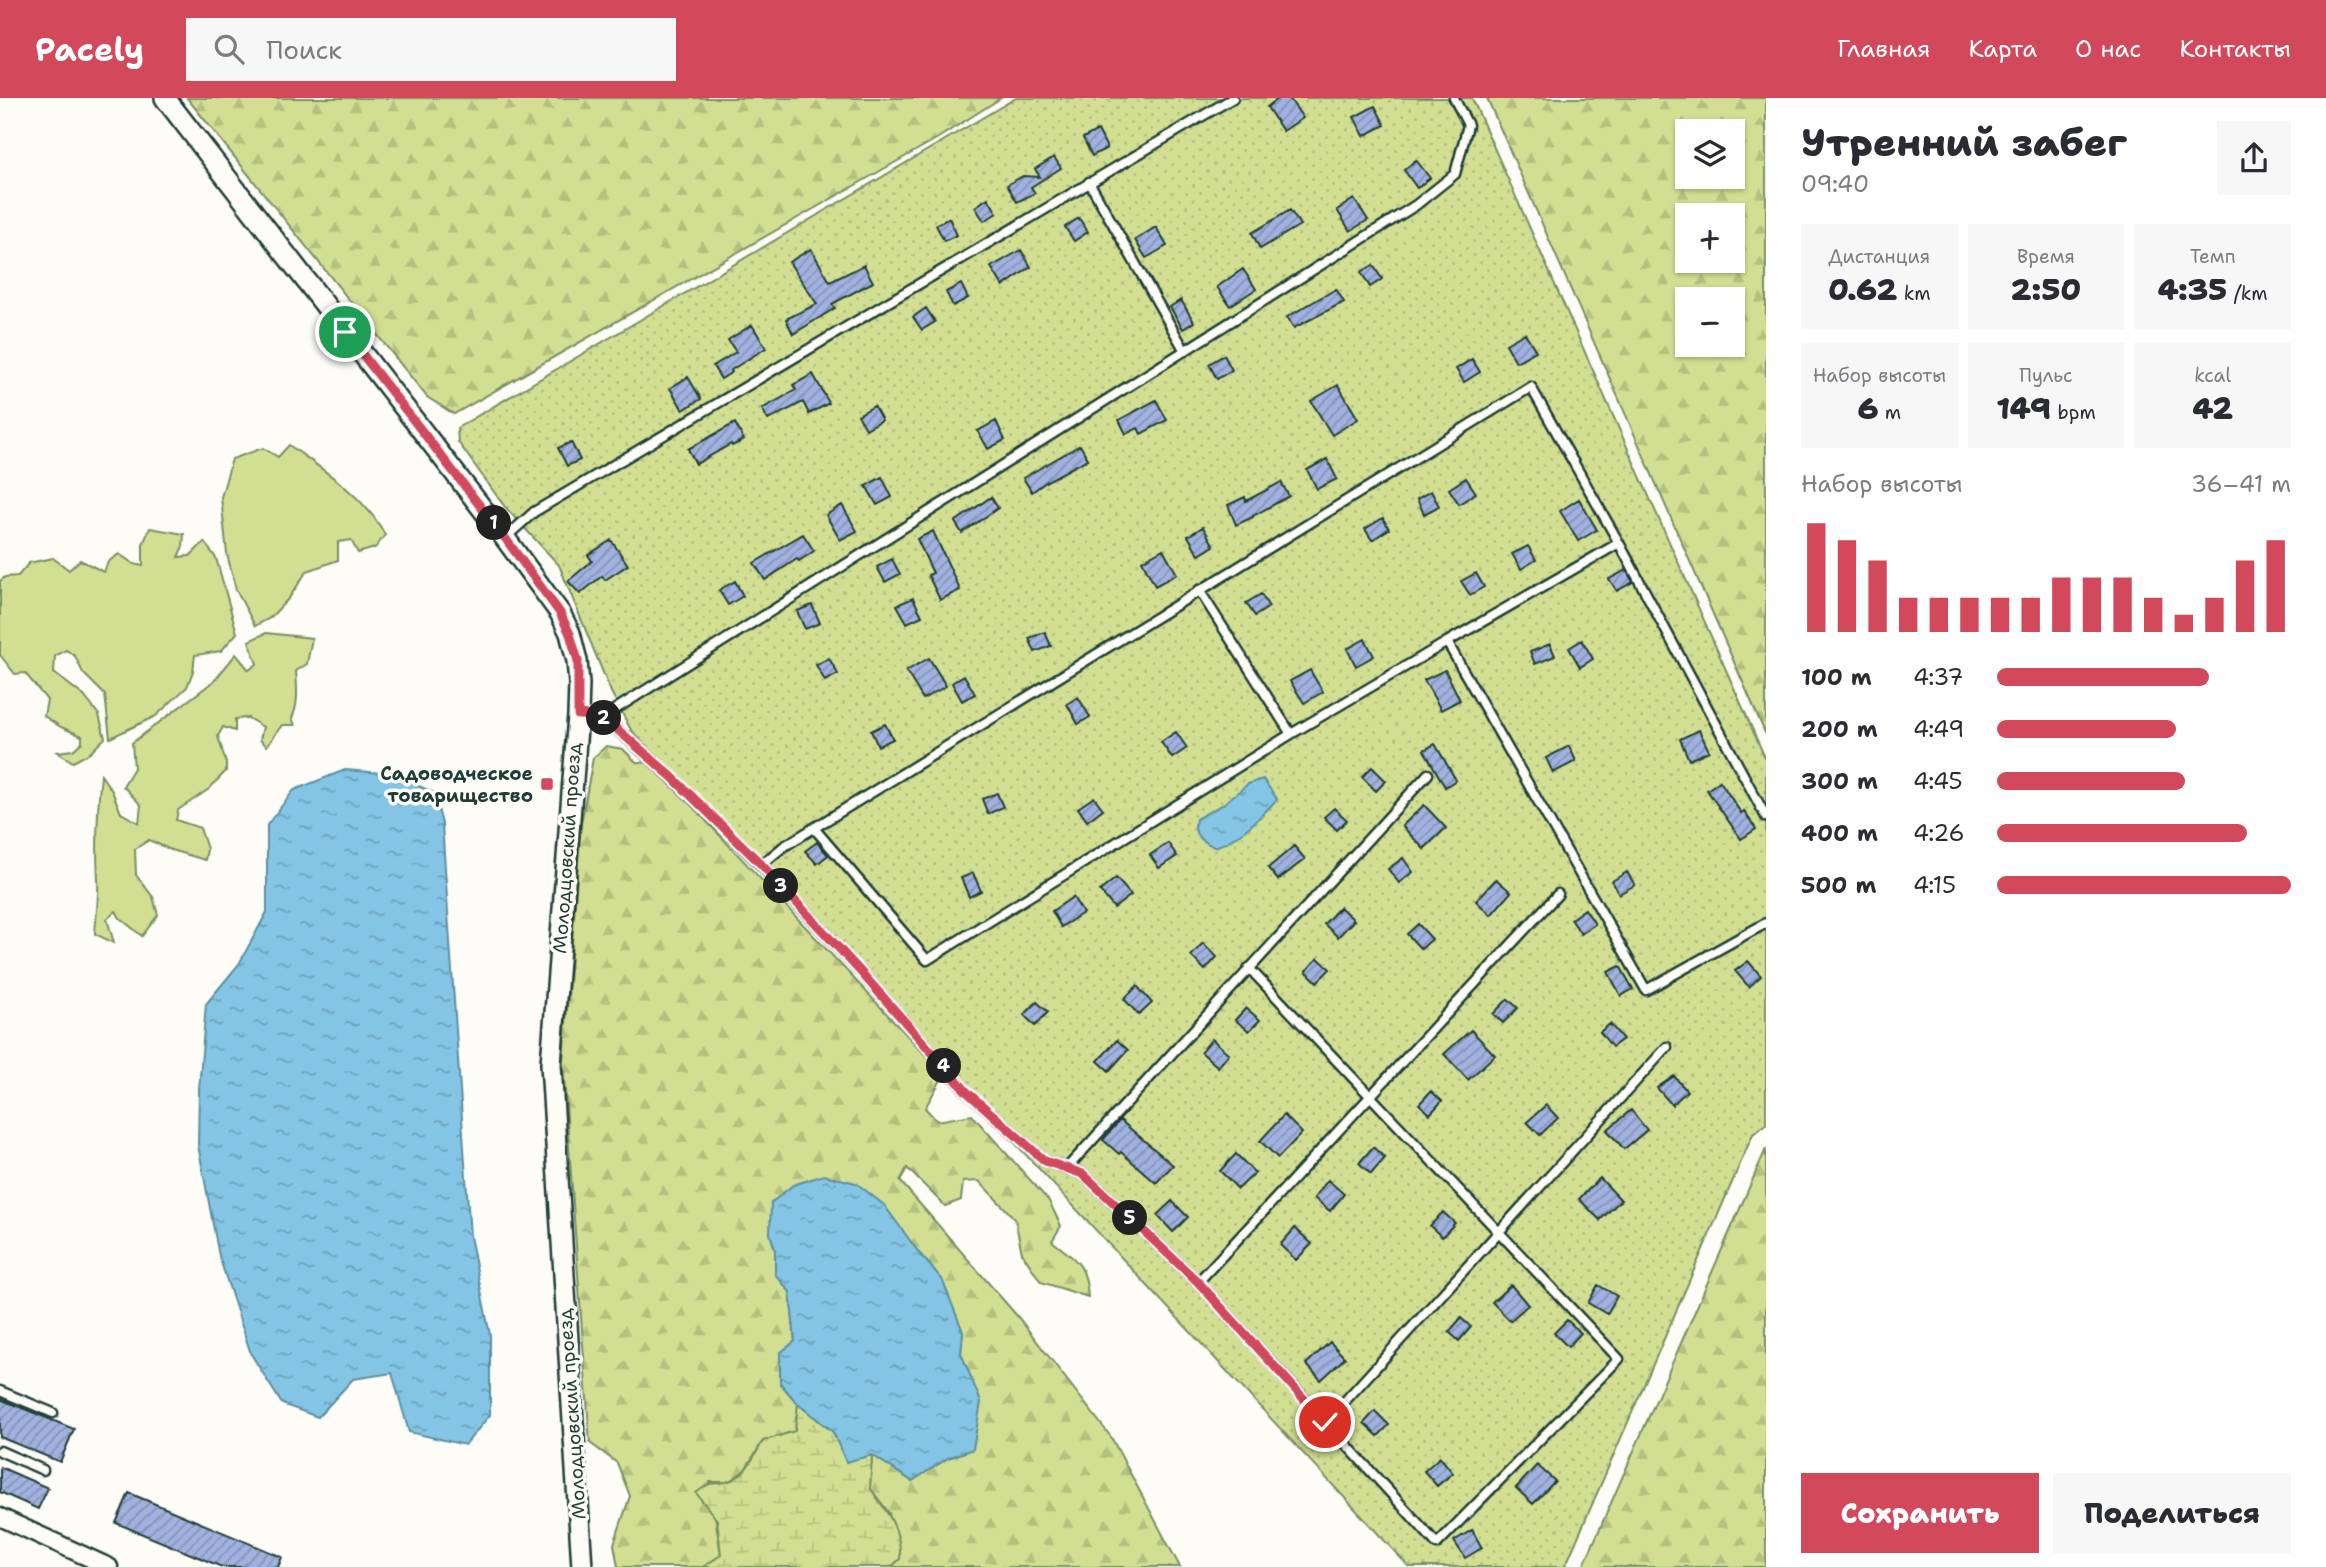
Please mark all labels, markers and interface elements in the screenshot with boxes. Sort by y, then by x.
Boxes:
search box [186,18,676,81]
text: Pacely [35,27,144,72]
icon: search [210,30,248,68]
text: Поиск [266,32,342,67]
text: Главная [1837,33,1930,65]
text: Карта [1968,33,2037,65]
text: О нас [2075,33,2141,65]
text: Контакты [2179,33,2291,65]
text: Утренний забег [1801,117,2127,168]
map controls [1675,119,1745,357]
button: layers [1675,119,1745,189]
button: share [2217,121,2291,195]
text: 09:40 [1801,169,1869,199]
button: + [1675,203,1745,273]
text: Дистанция [1828,244,1930,269]
text: Время [2017,244,2075,269]
text: Темп [2190,244,2236,269]
text: 0.62 [1828,269,1897,310]
text: 2:50 [2011,269,2081,310]
text: 4:35 [2158,269,2227,310]
text: km [1897,281,1931,306]
text: /km [2227,281,2268,306]
button: − [1675,287,1745,357]
pin [315,302,375,362]
icon: arrive [326,313,364,351]
text: Набор высоты [1813,363,1946,388]
text: Пульс [2019,363,2073,388]
text: kcal [2194,363,2231,388]
text: 6 [1857,388,1878,429]
text: 149 [1996,388,2051,429]
text: 42 [2192,388,2233,429]
text: m [1878,400,1901,425]
text: bpm [2051,400,2096,425]
text: Набор высоты [1801,469,1962,499]
text: 36–41 m [2191,469,2291,499]
pin: 1 [476,506,512,540]
text: 1 [489,510,498,535]
text: 100 m [1801,662,1872,692]
text: 4:37 [1913,662,1963,692]
pin: 2 [586,700,622,736]
text: 2 [597,705,610,730]
text: 200 m [1801,714,1878,744]
text: 4:49 [1913,714,1964,744]
street label: Молодцовский проезд [547,742,587,954]
place label: Садоводческое товарищество [380,761,533,808]
text: 300 m [1801,766,1878,796]
text: 4:45 [1913,766,1963,796]
marker: Садоводческое товарищество [539,776,555,792]
text: 400 m [1801,818,1878,848]
text: 4:26 [1913,818,1964,848]
pin: 3 [764,868,798,904]
text: 500 m [1801,870,1876,900]
text: 4:15 [1913,870,1956,900]
text: 3 [774,873,787,898]
pin: 4 [926,1048,962,1084]
text: 4 [937,1053,950,1078]
pin: 5 [1112,1200,1148,1236]
text: 5 [1124,1205,1135,1230]
street label: Молодцовский проезд [552,1308,592,1520]
pin [1295,1392,1355,1452]
icon: check [1306,1403,1344,1441]
button: Сохранить [1801,1473,2039,1553]
button: Поделиться [2053,1473,2291,1553]

